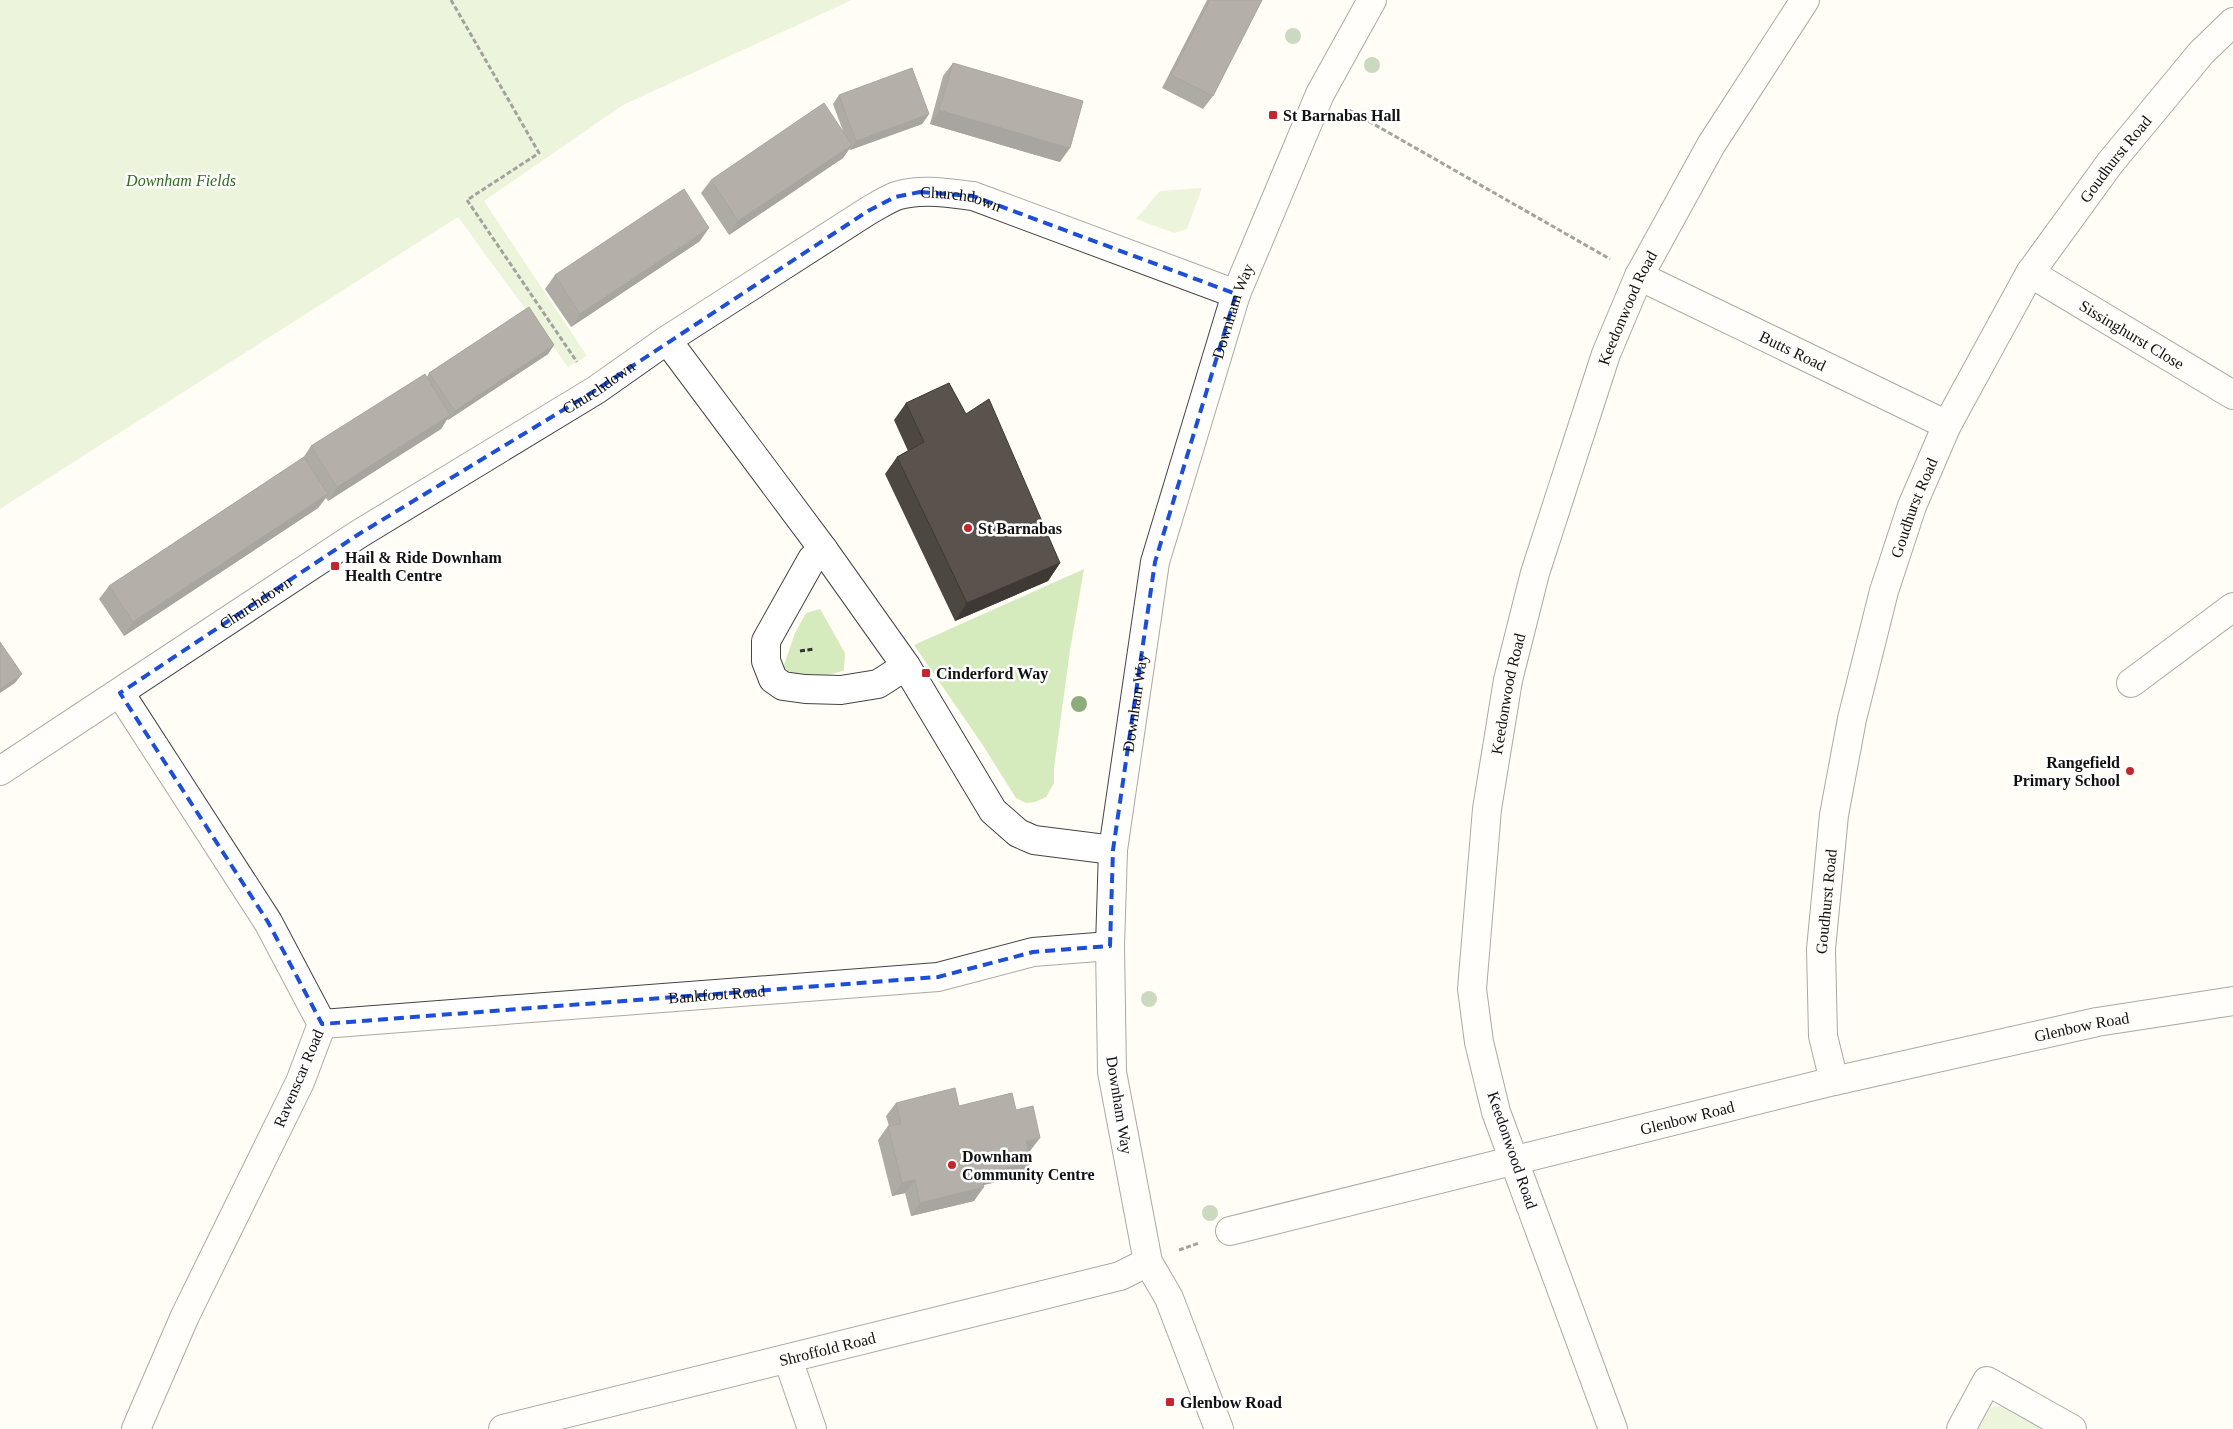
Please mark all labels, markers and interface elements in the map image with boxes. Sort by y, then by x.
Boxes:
place label: St Barnabas Hall [1283,107,1401,124]
marker: St Barnabas Hall [1267,109,1279,121]
street label: Goudhurst Road [2076,112,2155,206]
park label: Downham Fields [125,172,236,189]
street label: Churchdown [920,184,1004,215]
street label: Keedonwood Road [1595,248,1660,367]
street label: Downham Way [1209,261,1258,361]
street label: Sissinghurst Close [2076,297,2187,373]
street label: Butts Road [1757,328,1829,374]
street label: Churchdown [560,358,638,417]
street label: Goudhurst Road [1888,455,1941,560]
place label: St Barnabas [978,520,1062,537]
marker: St Barnabas [962,522,974,534]
place label: Hail & Ride Downham Health Centre [345,549,503,584]
marker: Hail & Ride Downham Health Centre [329,560,341,572]
street label: Churchdown [216,573,295,633]
street label: Keedonwood Road [1488,632,1528,756]
street label: Downham Way [1119,653,1152,753]
place label: Cinderford Way [936,665,1048,683]
marker: Cinderford Way [920,667,932,679]
place label: Rangefield Primary School [2013,754,2121,790]
marker: Rangefield Primary School [2124,765,2136,777]
street label: Goudhurst Road [1813,848,1840,955]
street label: Bankfoot Road [668,982,766,1007]
street label: Glenbow Road [2033,1009,2130,1045]
street label: Ravenscar Road [270,1027,327,1130]
street label: Downham Way [1102,1055,1136,1156]
street label: Keedonwood Road [1484,1089,1541,1211]
street label: Glenbow Road [1638,1098,1736,1138]
place label: Downham Community Centre [962,1148,1095,1184]
marker: Downham Community Centre [946,1159,958,1171]
street label: Shroffold Road [777,1329,877,1369]
place label: Glenbow Road [1180,1394,1282,1411]
marker: Glenbow Road [1164,1396,1176,1408]

